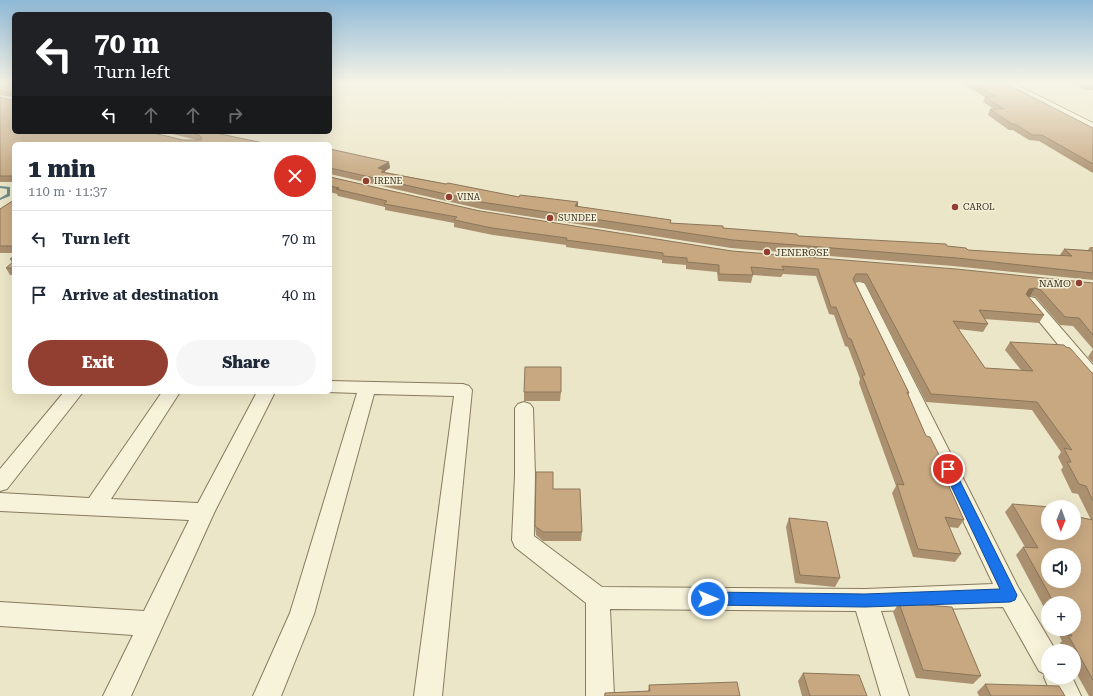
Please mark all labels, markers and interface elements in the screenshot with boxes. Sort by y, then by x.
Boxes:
text: 70 m [94,27,159,60]
icon: left [28,28,80,80]
text: Turn left [94,61,170,82]
icon: left [98,104,120,126]
icon: ahead [140,104,162,126]
icon: ahead [182,104,204,126]
icon: right [224,104,246,126]
text: 1 min [28,155,95,183]
button: close [274,155,316,197]
marker: IRENE [361,176,371,186]
place label: IRENE [374,176,403,186]
text: 110 m · 11:37 [28,184,107,199]
marker: VINA [444,192,454,202]
place label: VINA [457,192,481,202]
marker: CAROL [950,202,960,212]
place label: CAROL [963,202,995,212]
marker: SUNDEE [545,213,555,223]
place label: SUNDEE [558,213,597,223]
icon: left [28,228,50,250]
text: Turn left [62,230,130,248]
text: 70 m [282,230,316,248]
marker: JENEROSE [762,247,772,257]
place label: JENEROSE [775,247,829,258]
place label: NAMO [1039,278,1071,289]
marker: NAMO [1074,278,1084,288]
icon: arrive [28,284,50,306]
text: Arrive at destination [62,286,218,304]
text: 40 m [282,286,316,304]
button: Exit [28,340,168,386]
button: Share [176,340,316,386]
pin [931,452,965,486]
icon: arrive [937,458,959,480]
north arrow [1041,500,1081,540]
map controls [1041,500,1081,684]
button: sound [1041,548,1081,588]
position arrow [687,578,729,620]
button: + [1041,596,1081,636]
button: − [1041,644,1081,684]

